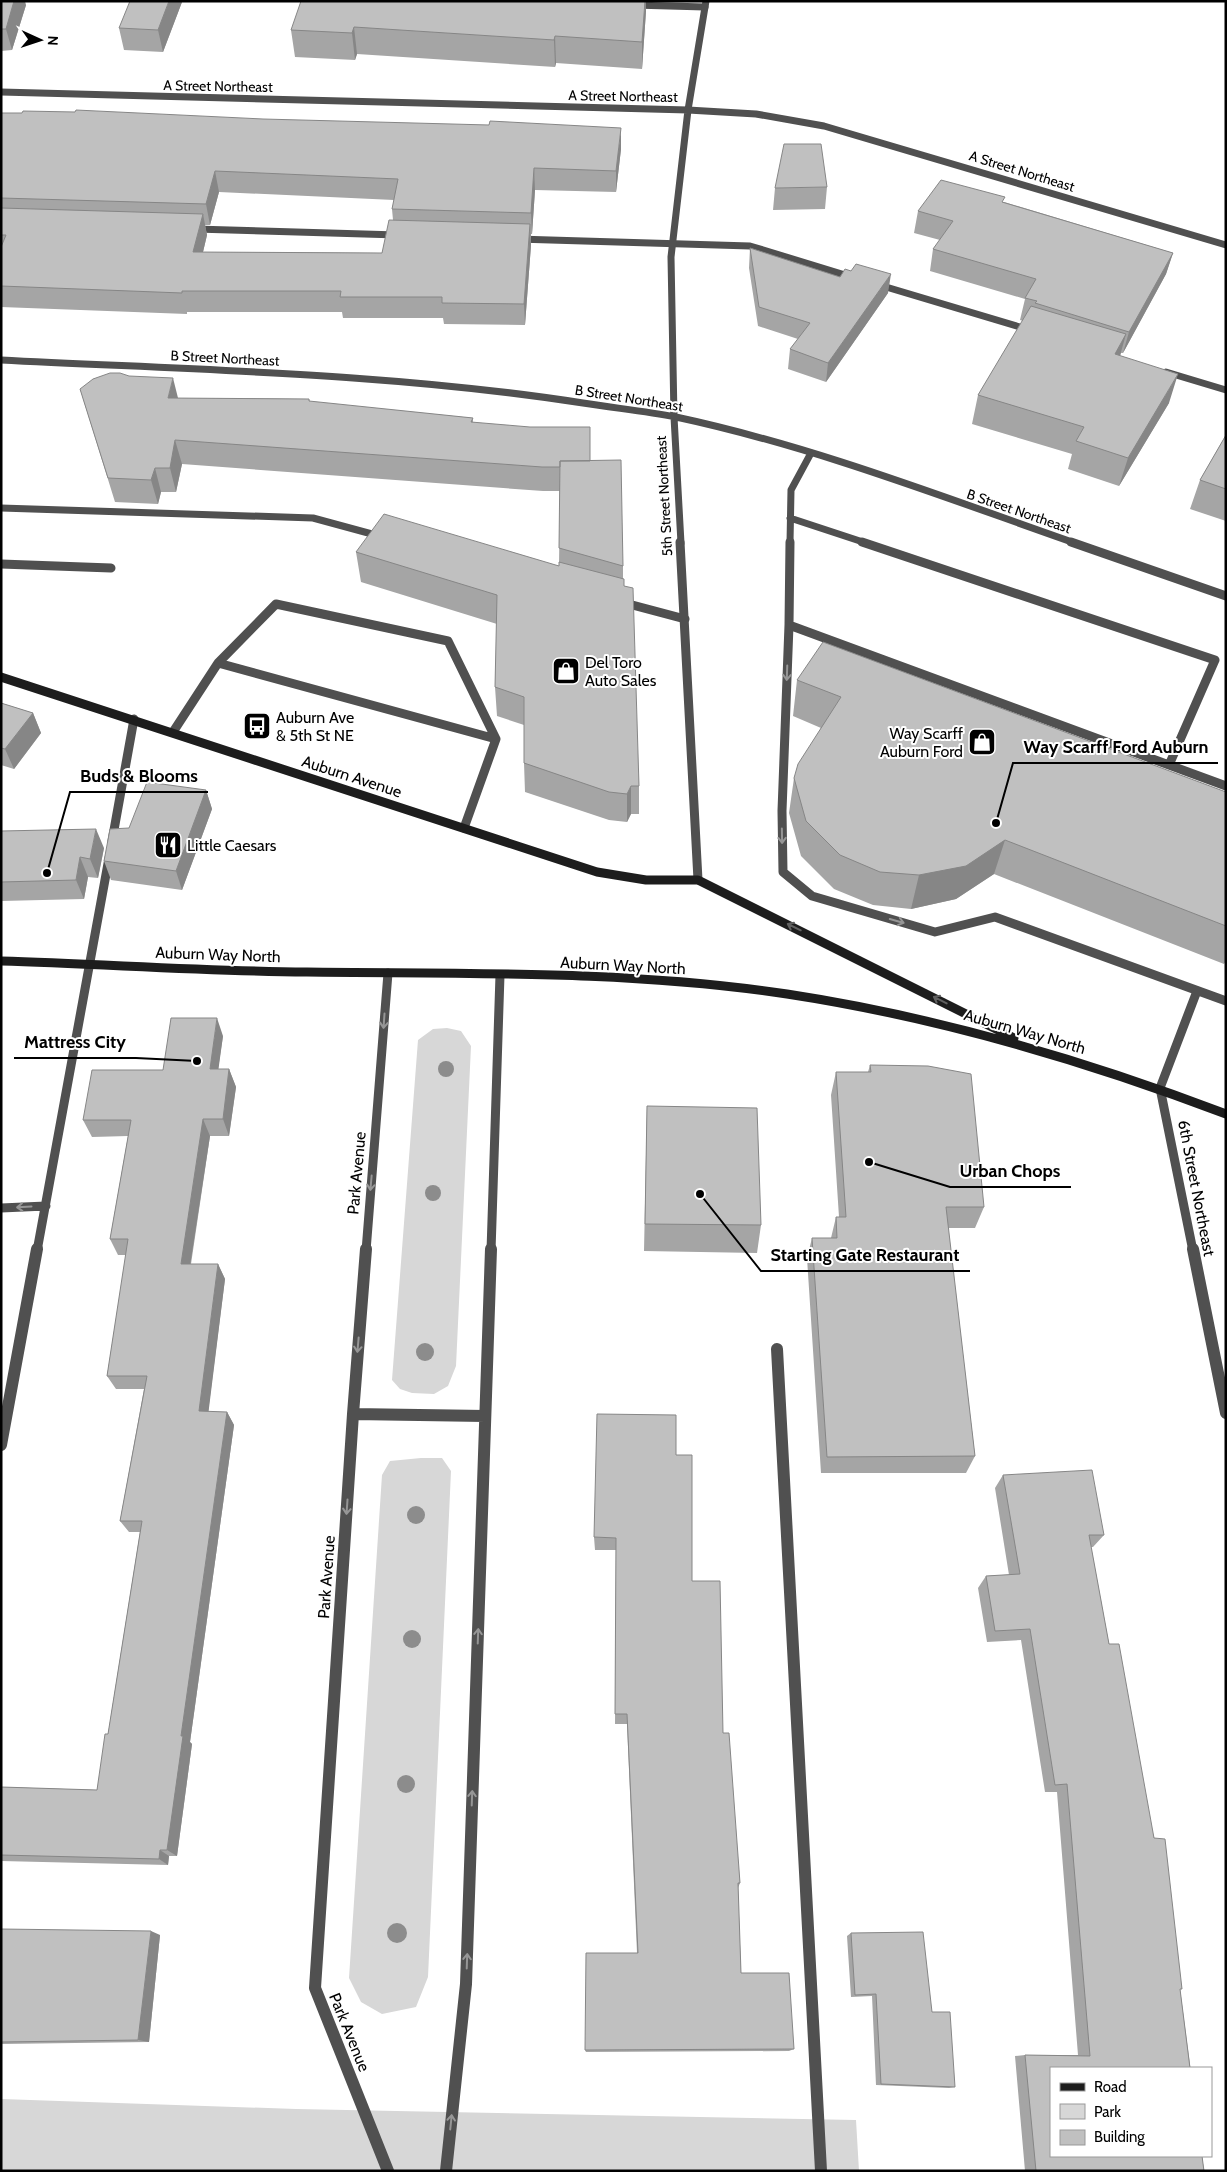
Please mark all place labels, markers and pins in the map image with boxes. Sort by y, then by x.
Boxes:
place label: Del Toro Auto Sales [585,653,657,690]
shop icon: Del Toro Auto Sales [551,656,581,686]
place label: Auburn Ave & 5th St NE [276,708,354,745]
bus stop icon: Auburn Ave & 5th St NE [242,711,272,741]
place label: Way Scarff Auburn Ford [880,724,964,761]
shop icon: Way Scarff Auburn Ford [967,727,997,757]
callout: Way Scarff Ford Auburn [1013,730,1218,763]
callout: Buds & Blooms [70,759,208,792]
restaurant icon: Little Caesars [153,830,183,860]
place label: Little Caesars [187,836,277,855]
callout: Mattress City [14,1025,136,1058]
callout: Urban Chops [950,1154,1071,1187]
callout: Starting Gate Restaurant [761,1238,970,1271]

